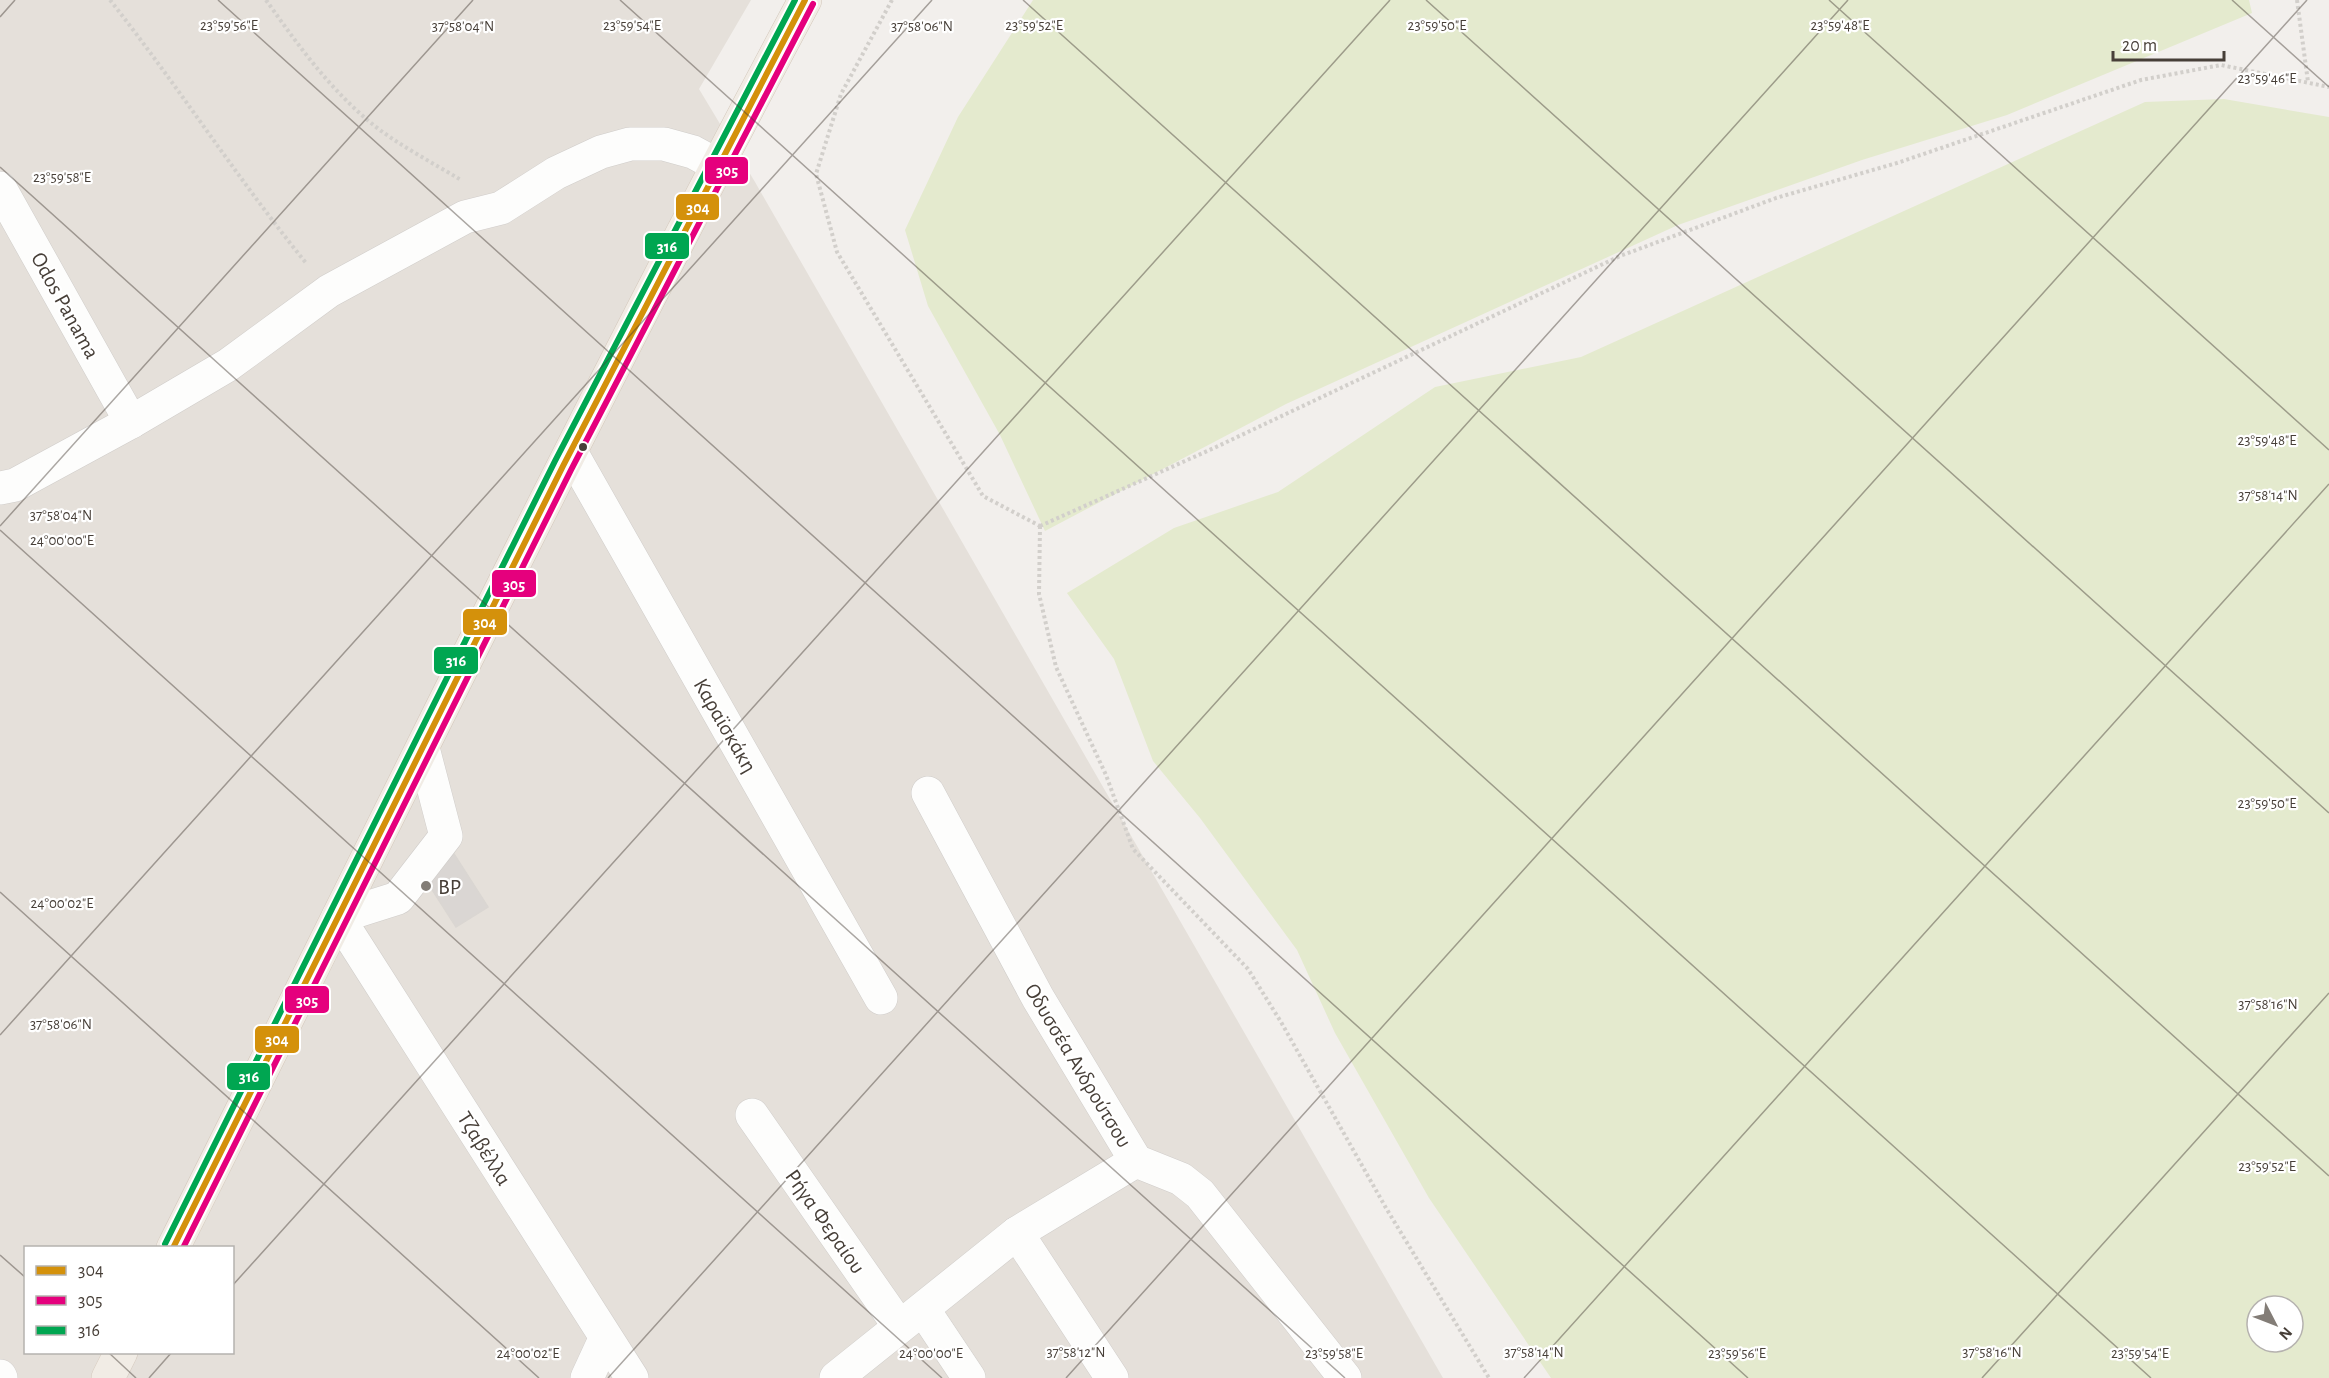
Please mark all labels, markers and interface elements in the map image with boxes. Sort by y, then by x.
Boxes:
text: 23°59'56"E [200,18,258,33]
text: 23°59'54"E [603,18,661,33]
text: 23°59'52"E [1005,18,1063,33]
text: 23°59'50"E [1408,18,1466,33]
text: 23°59'48"E [1811,18,1869,33]
text: 37°58'04"N [432,19,494,34]
text: 37°58'06"N [891,19,953,34]
scale bar [2113,24,2224,62]
text: 20 m [2122,37,2157,55]
text: 23°59'46"E [2238,71,2296,86]
line badge: 305 [704,156,749,185]
text: 305 [716,163,738,179]
text: 23°59'58"E [33,170,91,185]
line badge: 304 [675,193,720,221]
text: 304 [686,200,710,216]
line badge: 316 [644,232,690,260]
text: 316 [657,239,677,255]
street label: Odos Panama [27,249,103,362]
text: 23°59'48"E [2238,433,2296,448]
unlabelled marker [577,441,589,453]
text: 37°58'14"N [2238,488,2298,503]
text: 37°58'04"N [30,508,92,523]
text: 24°00'00"E [30,533,94,548]
line badge: 305 [491,569,537,598]
text: 305 [503,577,525,593]
line badge: 304 [462,608,508,636]
text: 304 [473,615,497,631]
line badge: 316 [433,646,479,675]
text: 316 [446,653,466,669]
street label: Καραϊσκάκη [689,675,761,776]
text: 23°59'50"E [2238,796,2296,811]
place label: BP [438,876,461,898]
marker: BP [419,879,433,893]
text: 24°00'02"E [31,896,93,911]
street label: Οδυσσέα Ανδρούτσου [1021,980,1136,1151]
line badge: 305 [284,985,330,1014]
text: 305 [296,993,318,1009]
text: 37°58'16"N [2238,997,2298,1012]
text: 37°58'06"N [30,1017,92,1032]
line badge: 304 [254,1025,300,1054]
text: 304 [265,1032,289,1048]
line badge: 316 [226,1062,271,1091]
text: 316 [239,1069,259,1085]
street label: Τζαβέλλα [453,1108,515,1189]
text: 23°59'52"E [2238,1159,2296,1174]
street label: Ρήγα Φεραίου [781,1165,869,1278]
legend [24,1246,234,1354]
text: 304 [78,1262,104,1280]
text: 305 [78,1292,102,1310]
north arrow [2245,1294,2305,1354]
text: 316 [78,1322,100,1340]
text: N [2276,1324,2295,1343]
text: 37°58'12"N [1046,1345,1106,1360]
text: 37°58'14"N [1504,1345,1564,1360]
text: 37°58'16"N [1962,1345,2022,1360]
text: 24°00'02"E [497,1346,559,1361]
text: 24°00'00"E [899,1346,963,1361]
text: 23°59'58"E [1305,1346,1363,1361]
text: 23°59'56"E [1708,1346,1766,1361]
text: 23°59'54"E [2111,1346,2169,1361]

